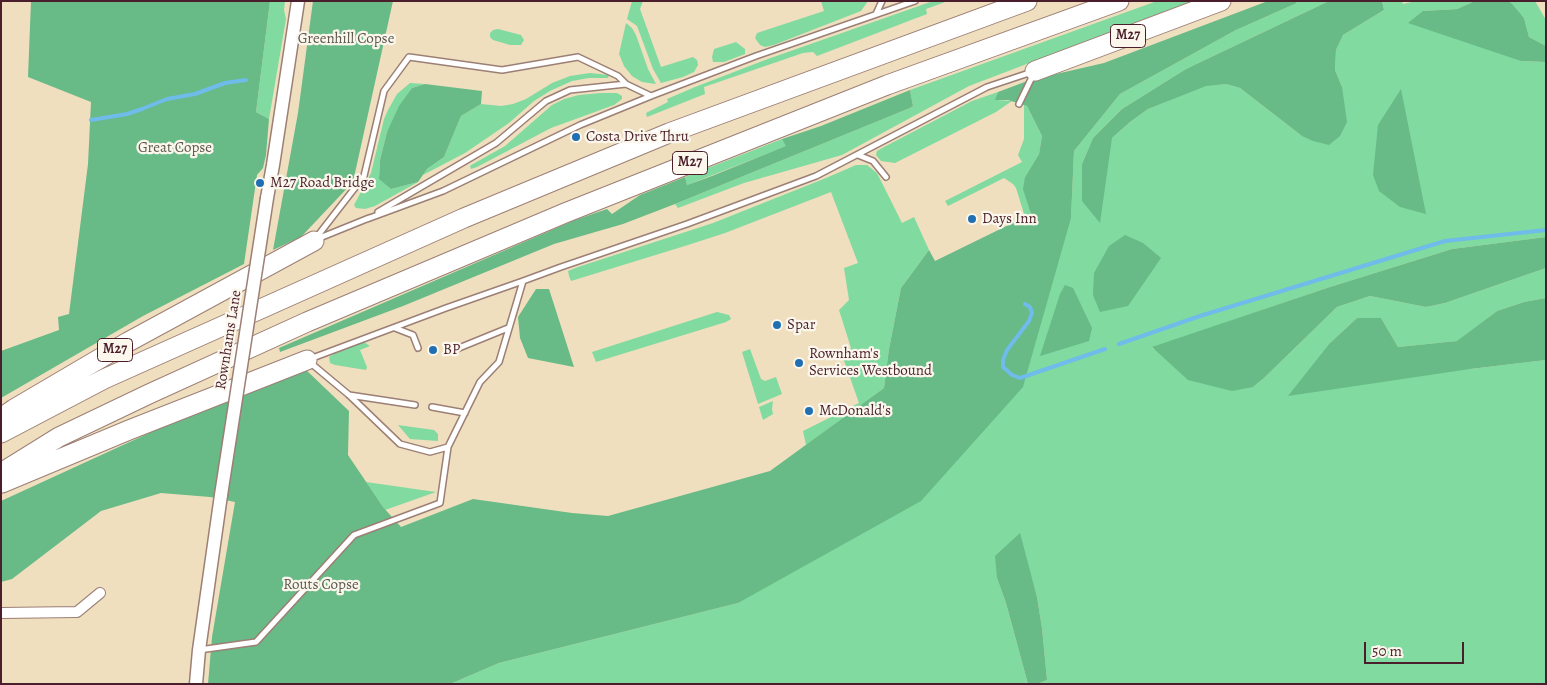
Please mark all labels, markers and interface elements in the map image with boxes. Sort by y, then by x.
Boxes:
road number: M27 [1110,24,1146,48]
park label: Greenhill Copse [298,30,394,48]
place label: Costa Drive Thru [586,128,689,146]
marker: Costa Drive Thru [570,131,582,143]
park label: Great Copse [138,139,212,157]
road number: M27 [672,152,708,174]
place label: M27 Road Bridge [270,174,374,192]
marker: M27 Road Bridge [254,177,266,189]
place label: Days Inn [982,210,1037,228]
marker: Days Inn [966,213,978,225]
street label: Rownhams Lane [212,289,246,391]
place label: Spar [787,316,816,334]
marker: Spar [771,319,783,331]
road number: M27 [98,338,132,362]
place label: BP [443,341,460,359]
marker: BP [427,344,439,356]
place label: Rownham's Services Westbound [809,345,932,380]
marker: Rownham's Services Westbound [793,357,805,369]
place label: McDonald's [819,402,891,420]
marker: McDonald's [803,405,815,417]
park label: Routs Copse [283,576,359,594]
scale bar [1367,632,1467,664]
text: 50 m [1372,641,1402,661]

